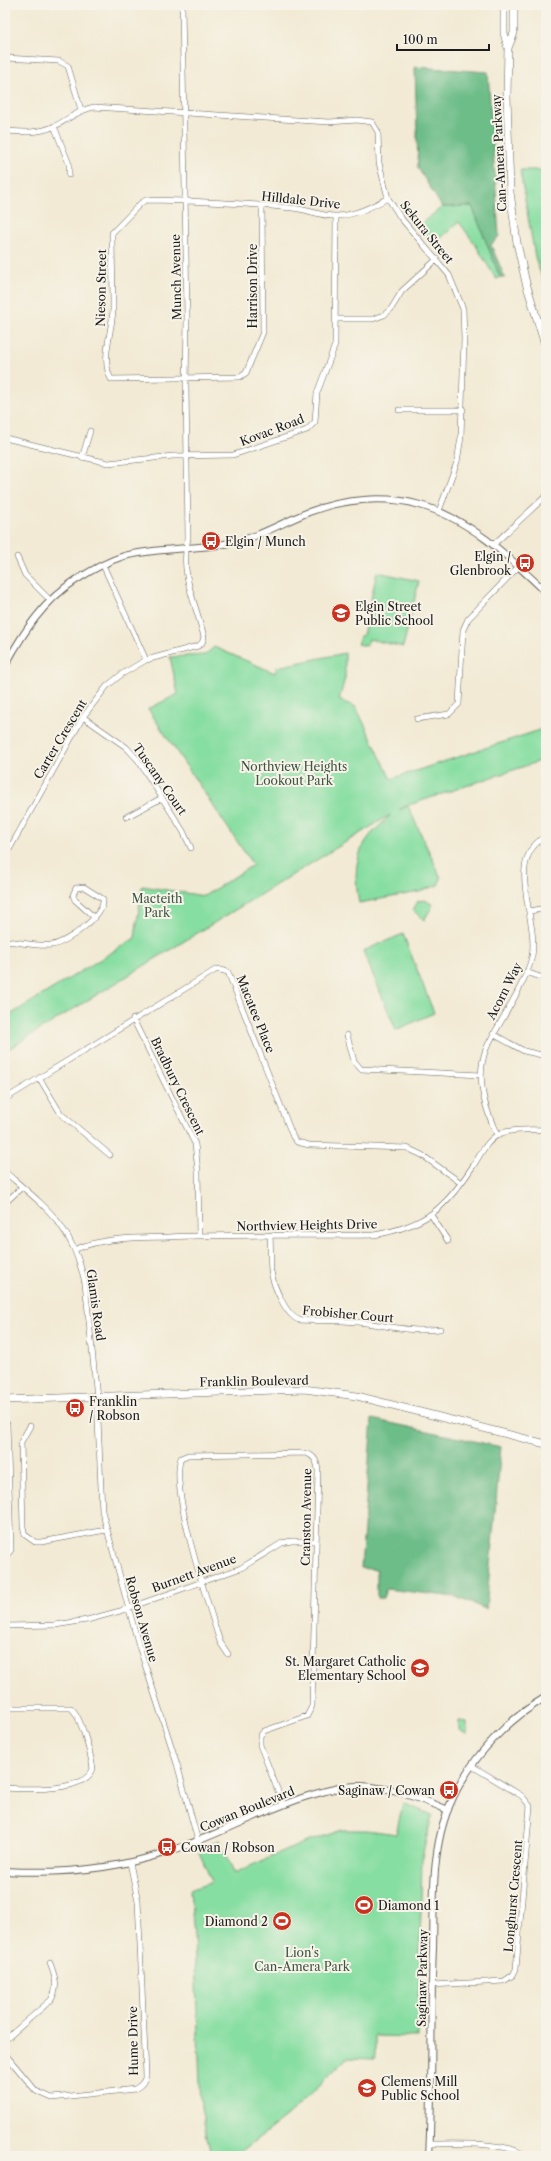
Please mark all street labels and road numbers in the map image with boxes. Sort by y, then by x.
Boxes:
street label: Can-Amera Parkway [488,94,510,212]
street label: Hilldale Drive [261,188,342,212]
street label: Sekura Street [397,197,457,267]
street label: Munch Avenue [168,234,184,320]
street label: Harrison Drive [245,243,260,328]
street label: Nieson Street [93,248,109,327]
street label: Kovac Road [238,411,307,449]
street label: Carter Crescent [30,696,90,782]
street label: Tuscany Court [130,740,191,818]
street label: Acorn Way [483,959,525,1023]
street label: Macatee Place [234,973,279,1055]
street label: Bradbury Crescent [148,1035,209,1138]
street label: Northview Heights Drive [236,1216,378,1234]
street label: Glamis Road [84,1268,109,1343]
street label: Frobisher Court [302,1303,395,1326]
street label: Franklin Boulevard [199,1373,309,1389]
street label: Cranston Avenue [298,1468,314,1566]
street label: Burnett Avenue [150,1551,239,1595]
street label: Robson Avenue [123,1574,162,1664]
street label: Cowan Boulevard [197,1783,297,1835]
street label: Longhurst Crescent [501,1839,525,1953]
street label: Saginaw Parkway [414,1929,430,2027]
street label: Hume Drive [125,2006,141,2076]

